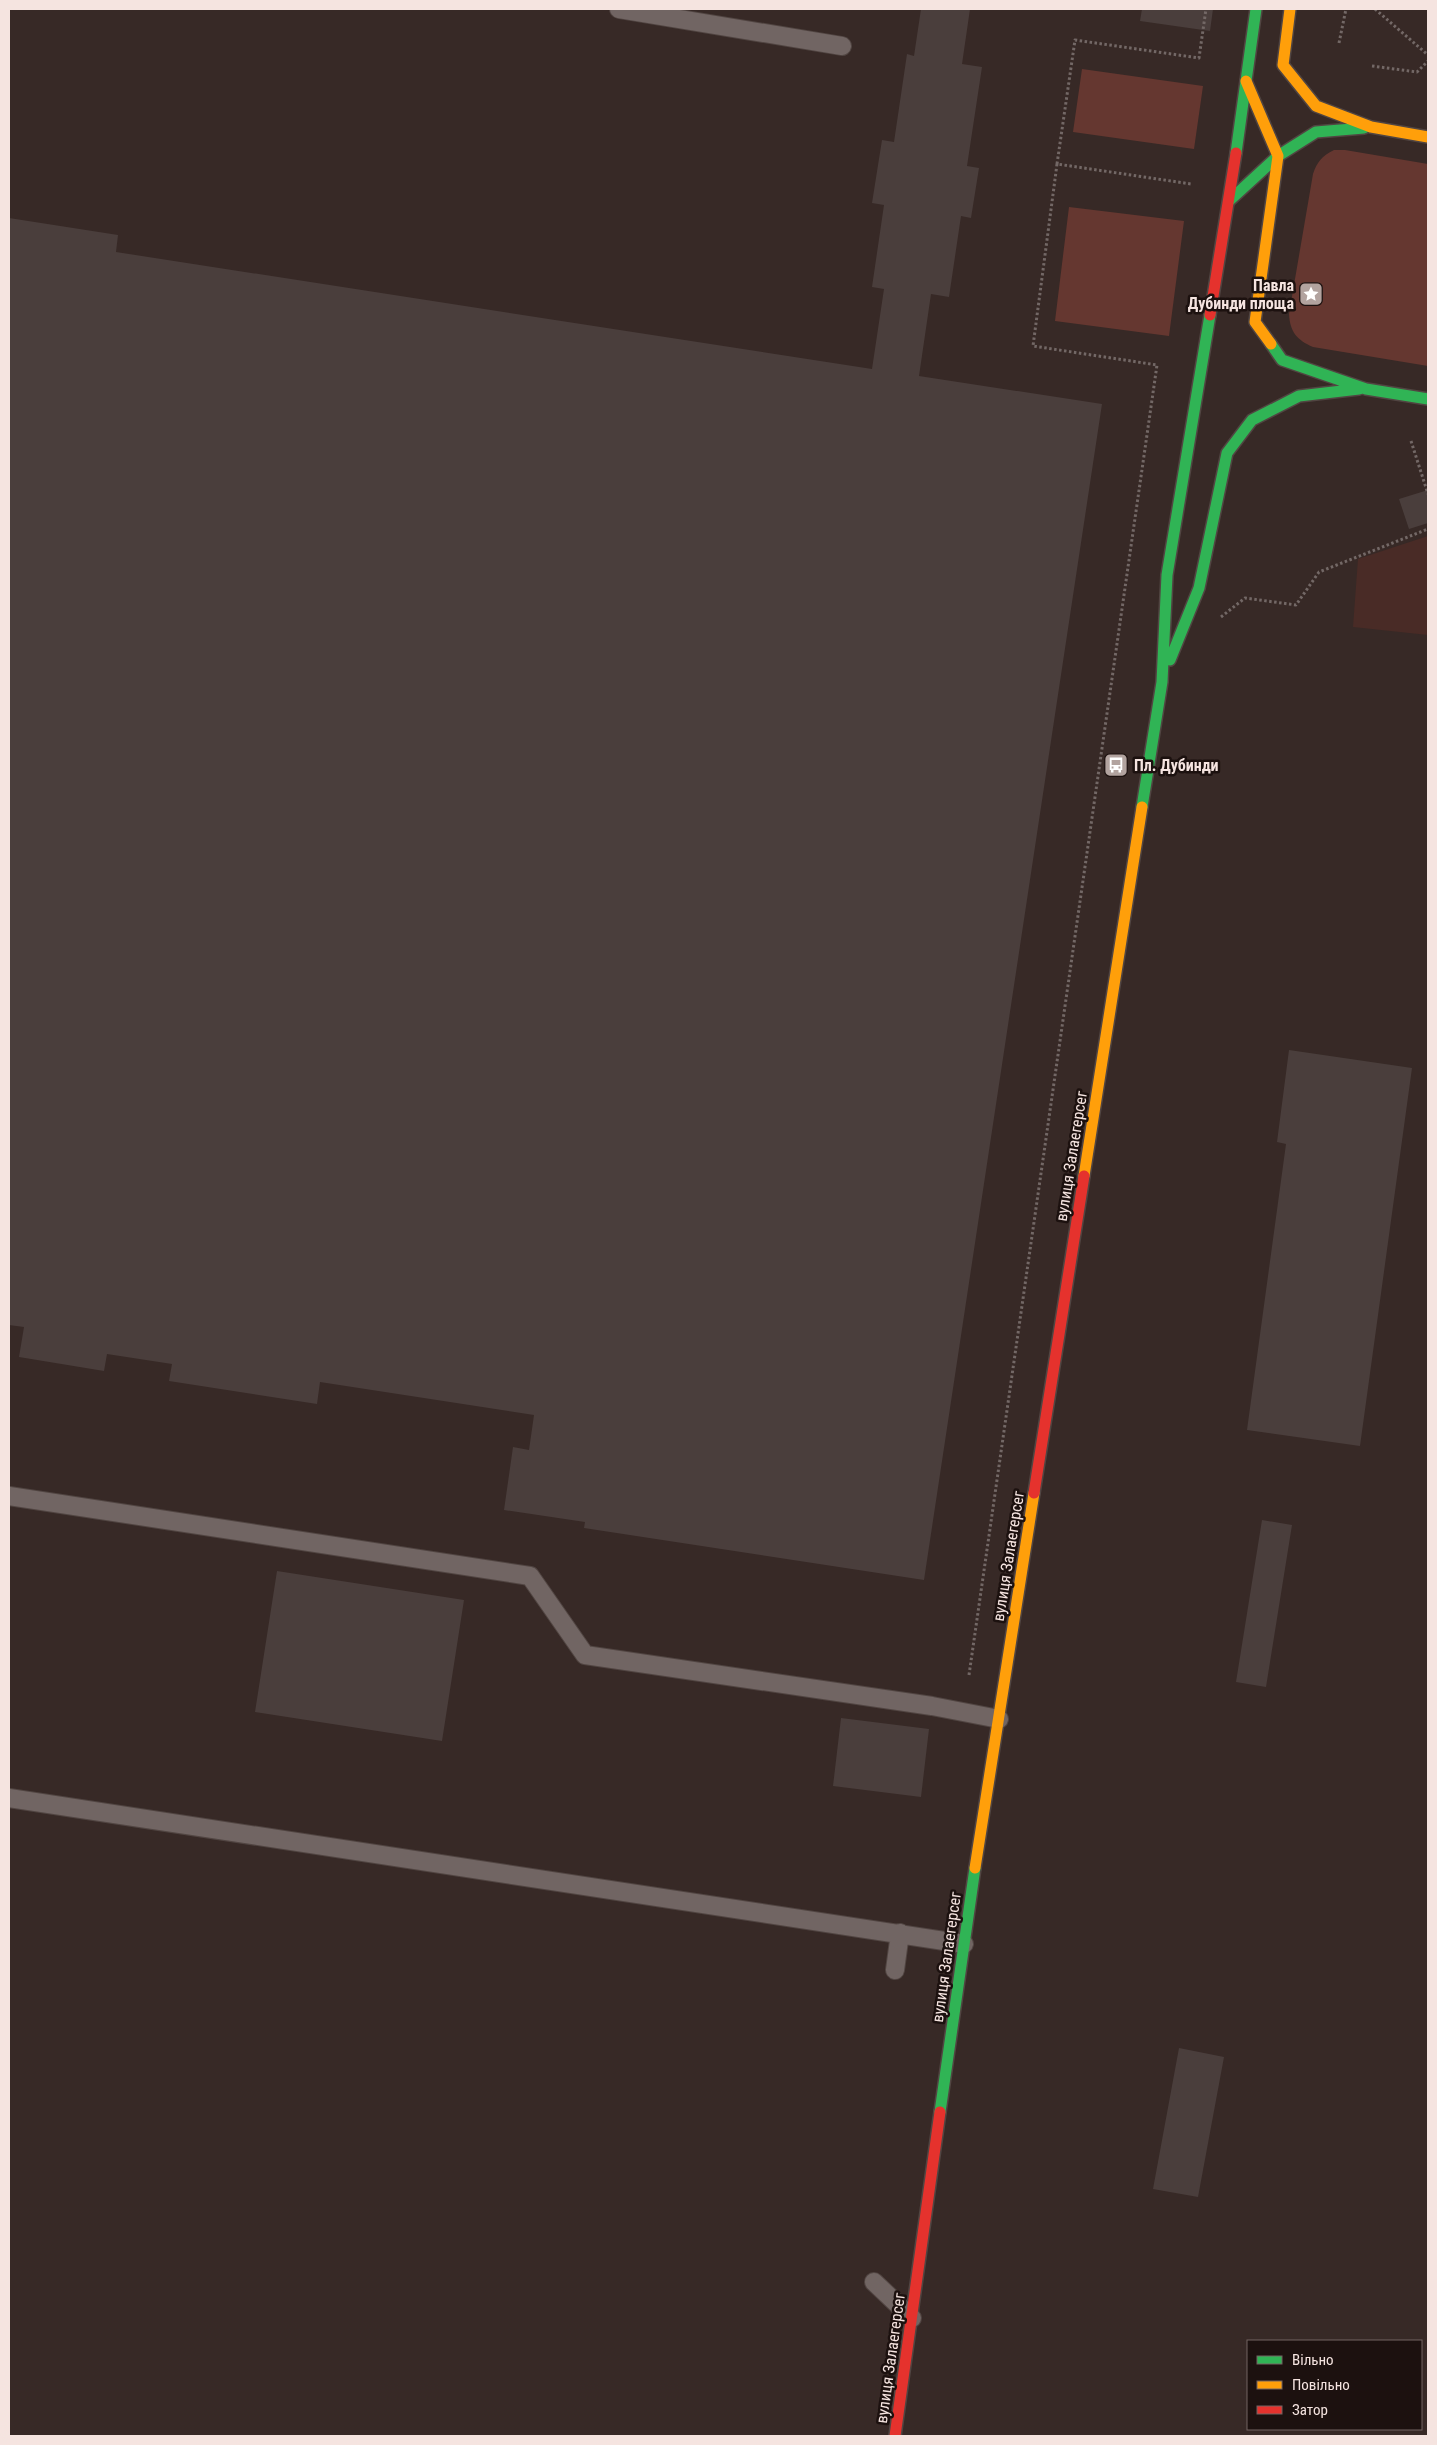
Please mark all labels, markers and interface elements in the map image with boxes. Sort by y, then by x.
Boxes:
place label: Павла Дубинди площа [1188,276,1294,313]
place icon: Павла Дубинди площа [1298,281,1324,307]
bus stop icon: Пл. Дубинди [1103,752,1129,778]
place label: Пл. Дубинди [1134,756,1219,775]
street label: вулиця Залаегерсег [1052,1089,1091,1223]
street label: вулиця Залаегерсег [989,1489,1028,1623]
street label: вулиця Залаегерсег [928,1890,965,2024]
street label: вулиця Залаегерсег [872,2291,909,2425]
legend [1247,2340,1422,2430]
text: Вільно [1292,2351,1334,2369]
text: Повільно [1292,2376,1350,2394]
text: Затор [1292,2401,1328,2419]

